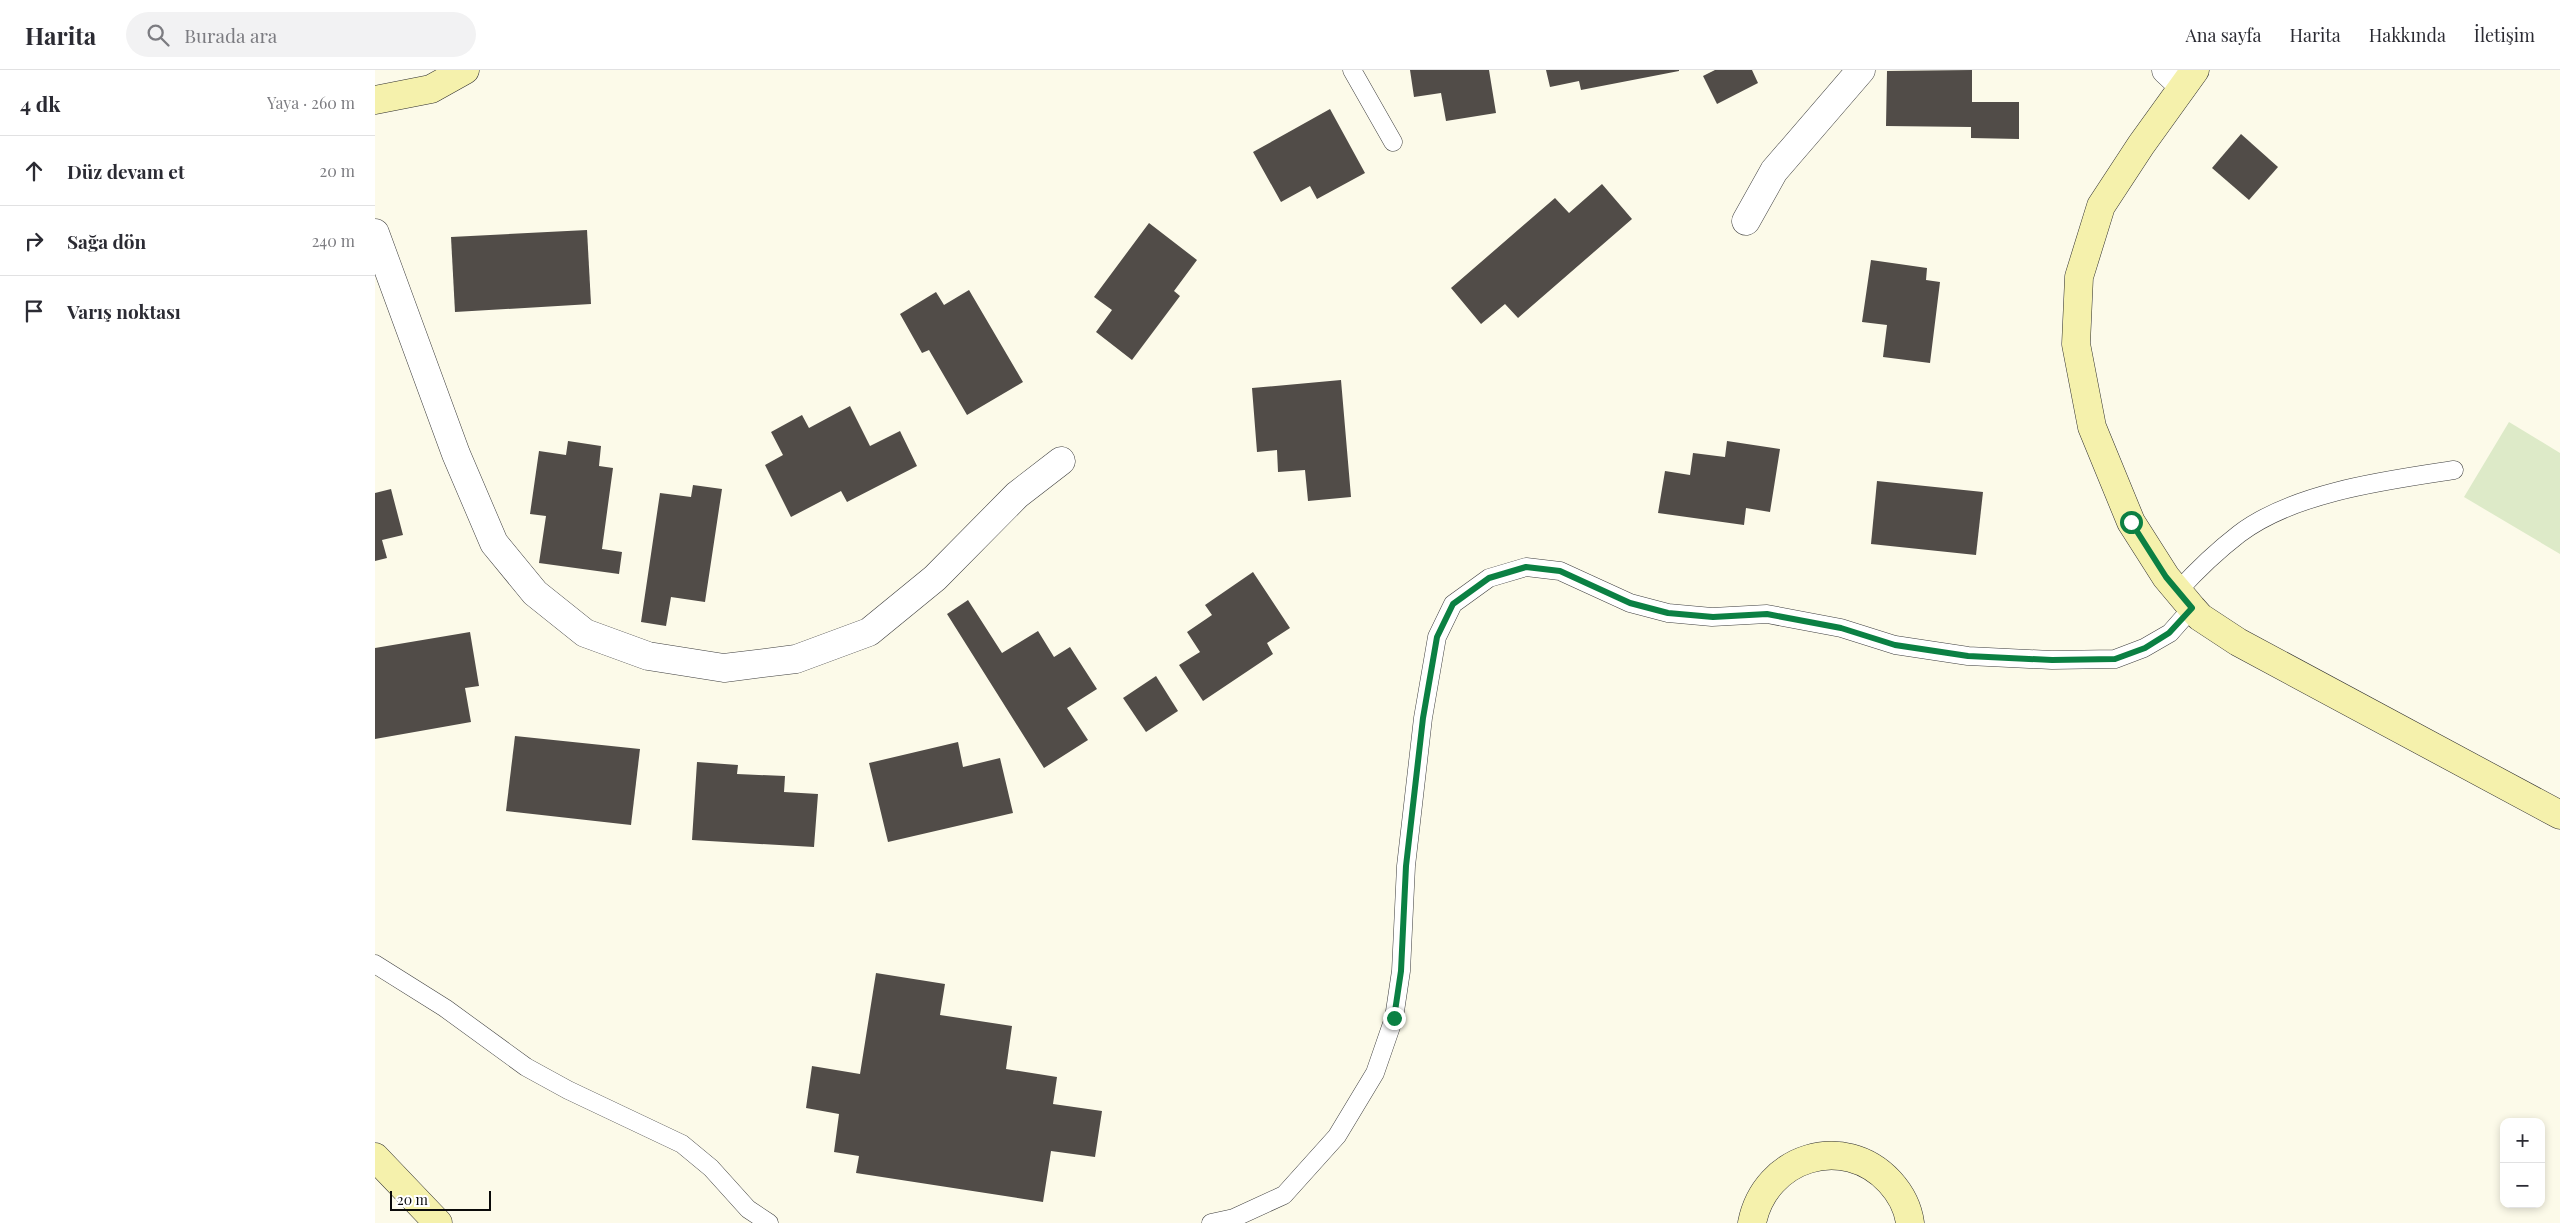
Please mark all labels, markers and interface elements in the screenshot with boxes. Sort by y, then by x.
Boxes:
search box [126,12,476,57]
text: Harita [25,19,96,51]
icon: search [144,21,172,49]
text: Burada ara [184,22,277,48]
text: Ana sayfa [2185,23,2262,47]
text: Harita [2290,23,2341,47]
text: Hakkında [2369,23,2446,47]
text: İletişim [2474,23,2535,47]
text: 4 dk [20,89,61,117]
text: Yaya · 260 m [267,92,355,113]
icon: ahead [20,157,48,185]
text: Düz devam et [67,158,185,184]
text: 20 m [320,160,355,181]
icon: right [20,227,48,255]
text: Sağa dön [67,228,146,254]
text: 240 m [312,230,355,251]
icon: arrive [20,297,48,325]
text: Varış noktası [67,298,181,324]
route start [2120,511,2143,534]
route end [1383,1007,1406,1030]
map controls [2500,1118,2545,1208]
button: + [2500,1118,2545,1163]
button: − [2500,1163,2545,1208]
scale bar [390,1188,491,1211]
text: 20 m [397,1190,428,1209]

